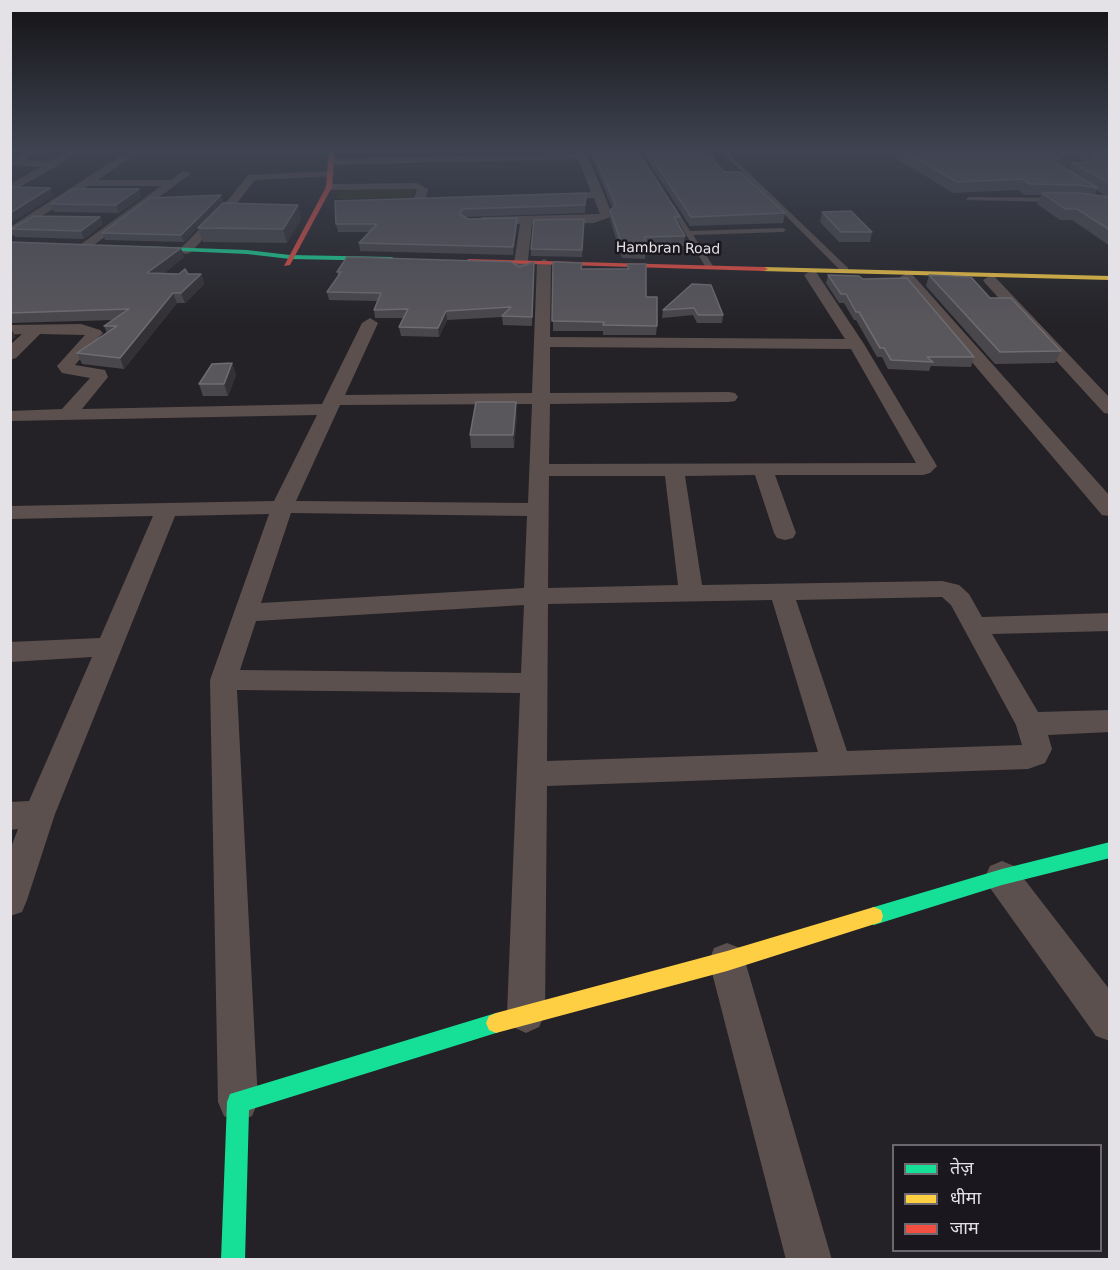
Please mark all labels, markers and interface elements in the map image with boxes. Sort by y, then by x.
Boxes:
street label: Hambran Road [616,240,720,258]
legend [892,1144,1102,1252]
text: तेज़ [950,1157,974,1178]
text: धीमा [950,1187,981,1208]
text: जाम [950,1217,979,1238]

